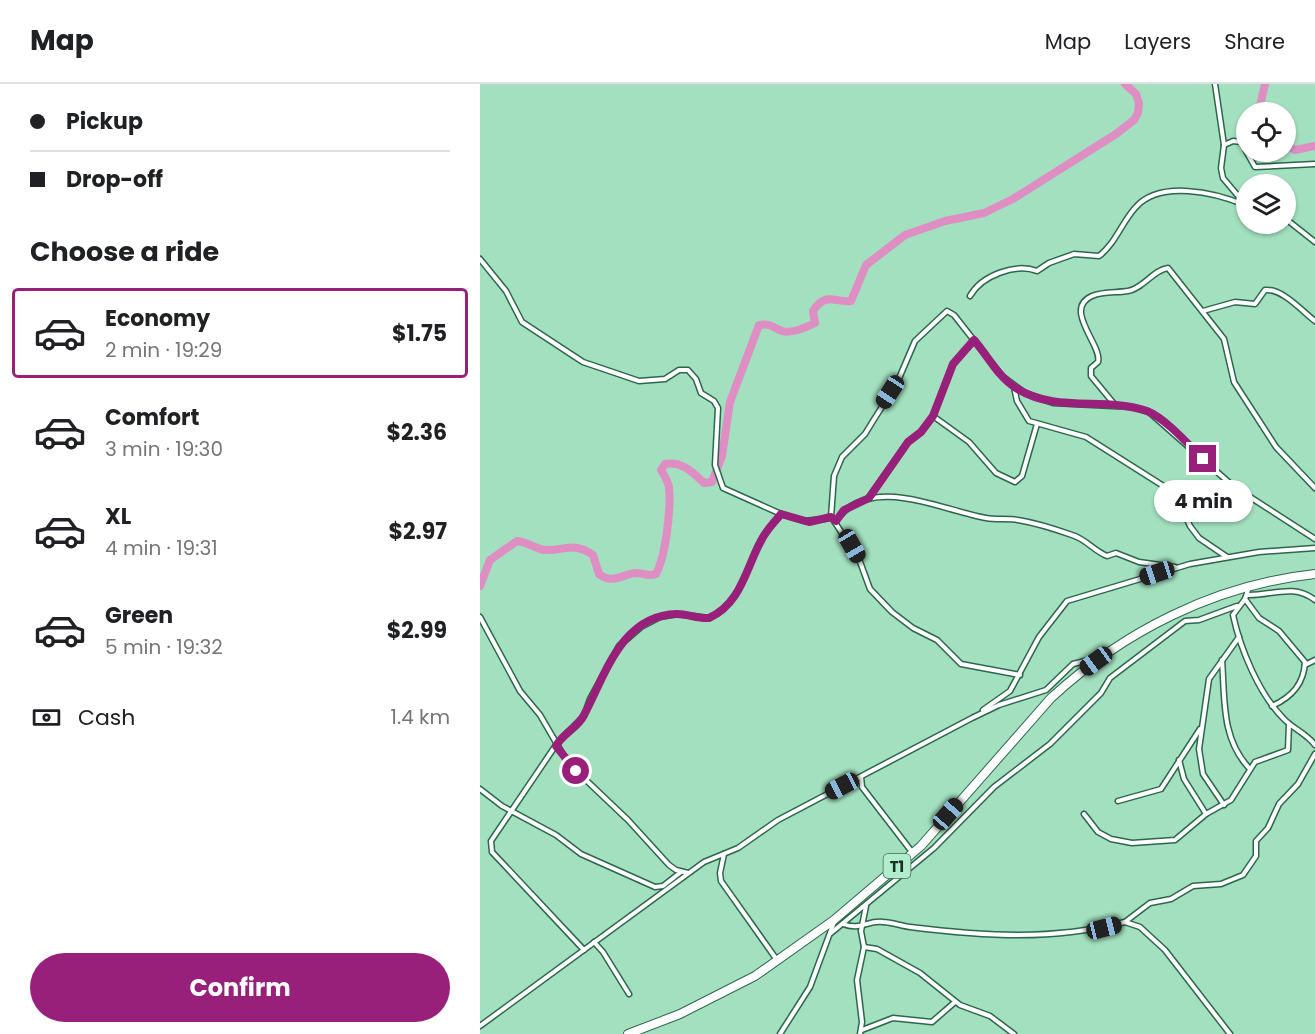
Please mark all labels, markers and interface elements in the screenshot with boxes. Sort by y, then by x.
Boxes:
text: Map [30,21,94,60]
text: Map [1045,27,1091,56]
text: Layers [1124,27,1191,56]
text: Share [1224,27,1285,56]
map controls [1236,102,1296,234]
button: locate [1236,102,1296,162]
text: Pickup [66,106,143,137]
text: Drop-off [66,164,163,195]
button: layers [1236,174,1296,234]
text: Choose a ride [30,233,219,270]
text: Economy [105,303,210,334]
icon: car [33,306,87,360]
text: $1.75 [392,318,447,349]
text: 2 min · 19:29 [105,336,222,364]
car [873,372,907,412]
text: Comfort [105,402,199,433]
icon: car [33,405,87,459]
text: $2.36 [386,417,447,448]
text: 3 min · 19:30 [105,435,223,463]
route end [1189,445,1216,472]
callout: 4 min [1154,480,1252,522]
text: 4 min [1174,487,1233,515]
text: XL [105,501,131,532]
icon: car [33,504,87,558]
text: $2.97 [388,516,447,547]
car [835,526,869,566]
text: 4 min · 19:31 [105,534,218,562]
car [1137,559,1177,587]
text: Green [105,600,173,631]
icon: car [33,603,87,657]
text: $2.99 [387,615,447,646]
text: 5 min · 19:32 [105,633,223,661]
car [1076,643,1116,679]
icon: cash [30,701,63,734]
text: Cash [78,702,135,733]
text: 1.4 km [391,703,450,731]
route start [562,757,589,784]
car [822,770,862,802]
car [929,795,967,833]
road number: T1 [884,854,910,878]
car [1084,915,1124,941]
button: Confirm [30,953,450,1022]

